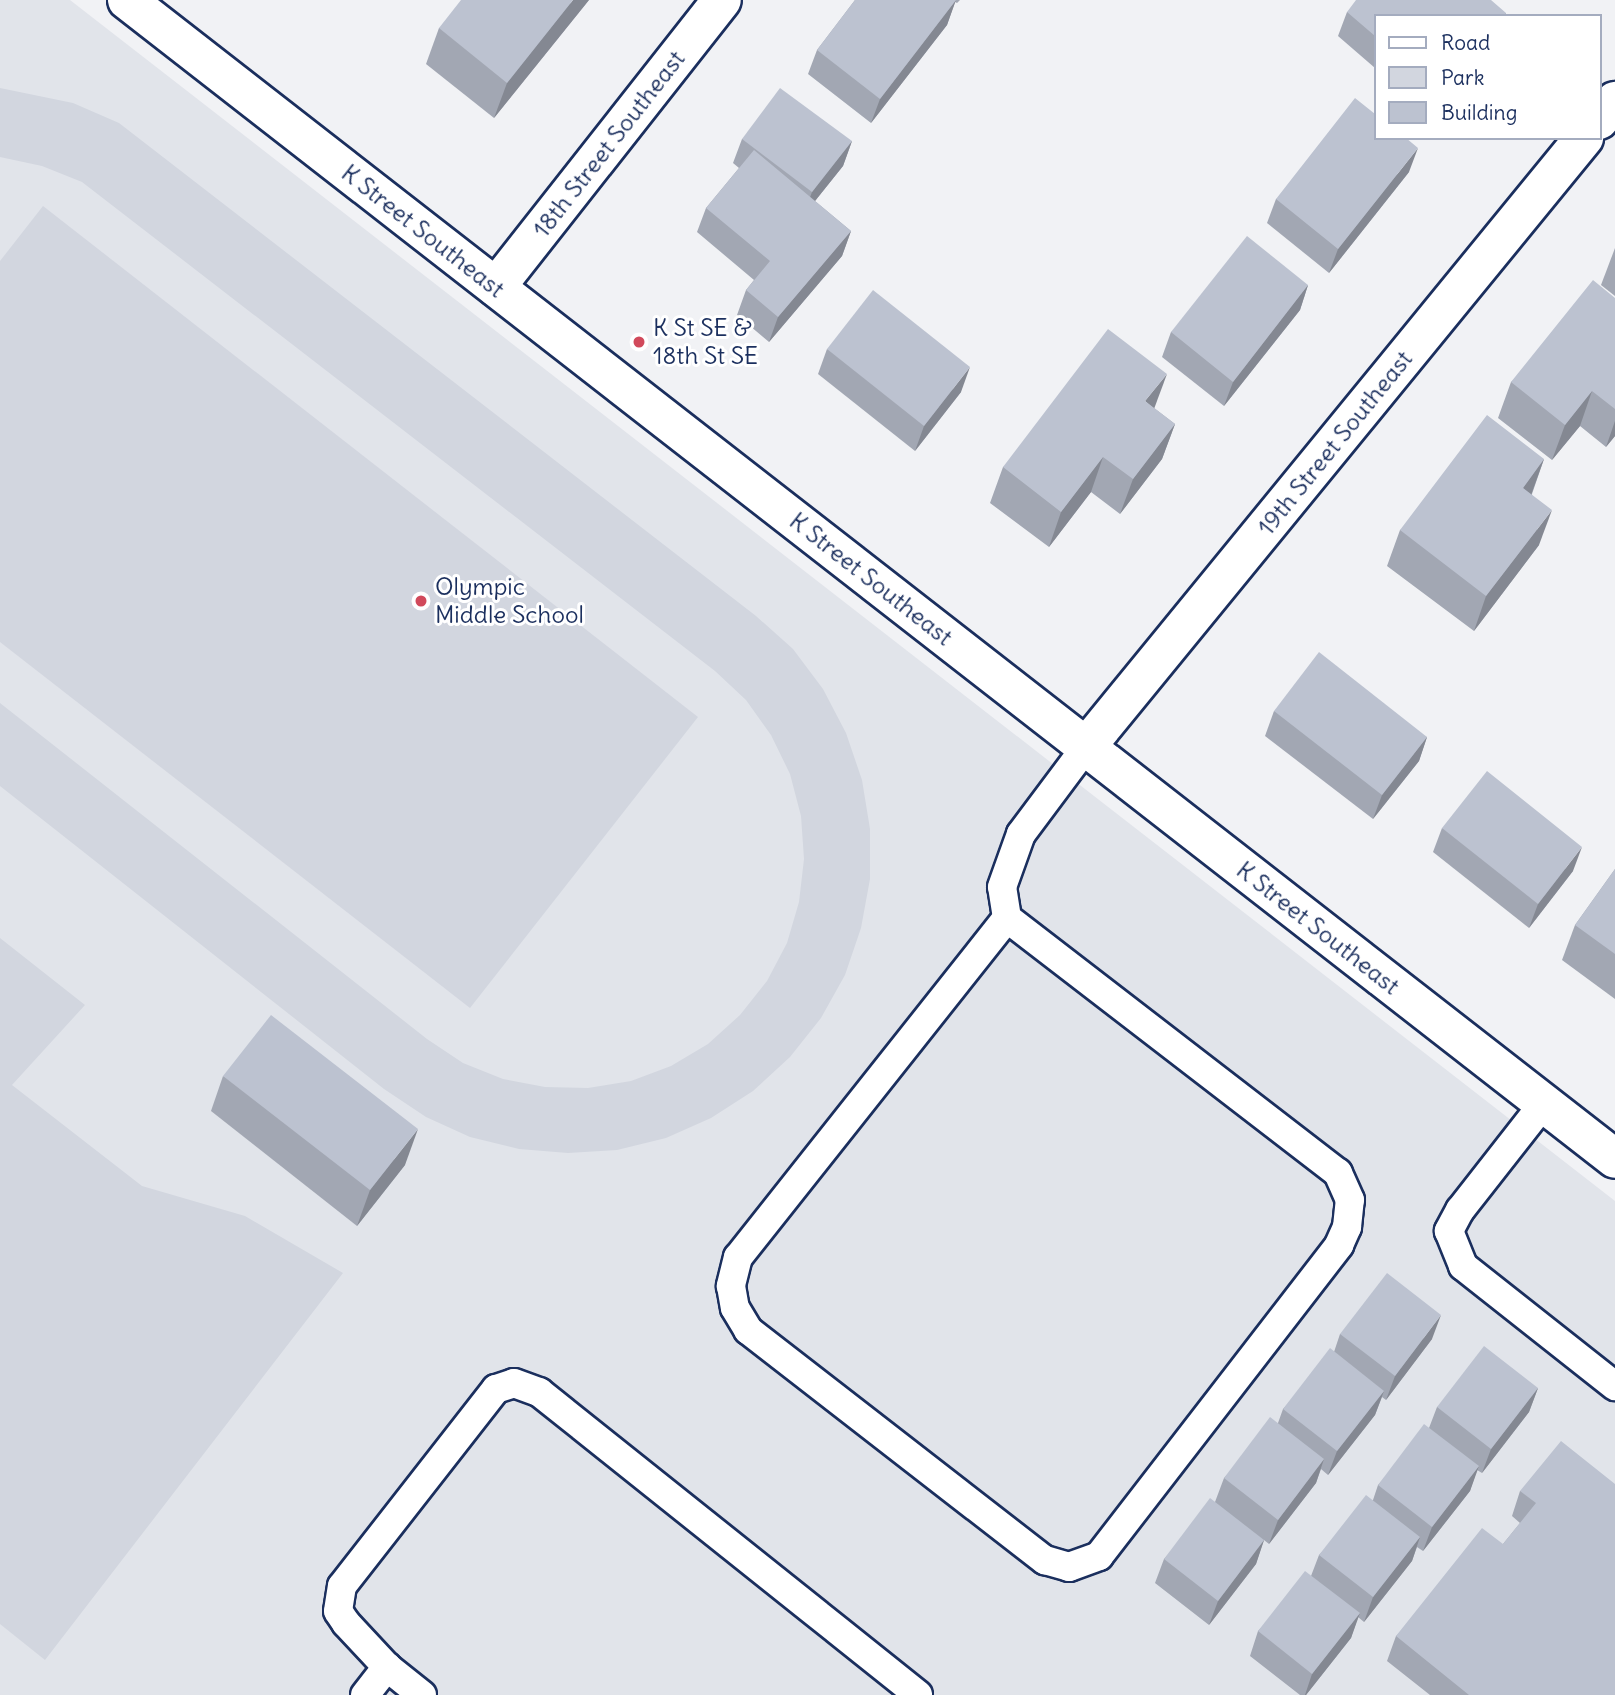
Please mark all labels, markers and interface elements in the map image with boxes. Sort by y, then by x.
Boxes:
legend [1374,14,1601,140]
text: Road [1441,29,1490,56]
street label: 18th Street Southeast [527,45,691,243]
text: Park [1441,64,1484,91]
text: Building [1441,99,1517,126]
street label: K Street Southeast [336,158,510,304]
place label: K St SE & 18th St SE [653,314,758,370]
marker: K St SE & 18th St SE [631,334,647,350]
street label: 19th Street Southeast [1252,345,1418,541]
street label: K Street Southeast [784,506,958,652]
place label: Olympic Middle School [435,573,584,629]
marker: Olympic Middle School [413,593,429,609]
street label: K Street Southeast [1231,855,1405,1001]

